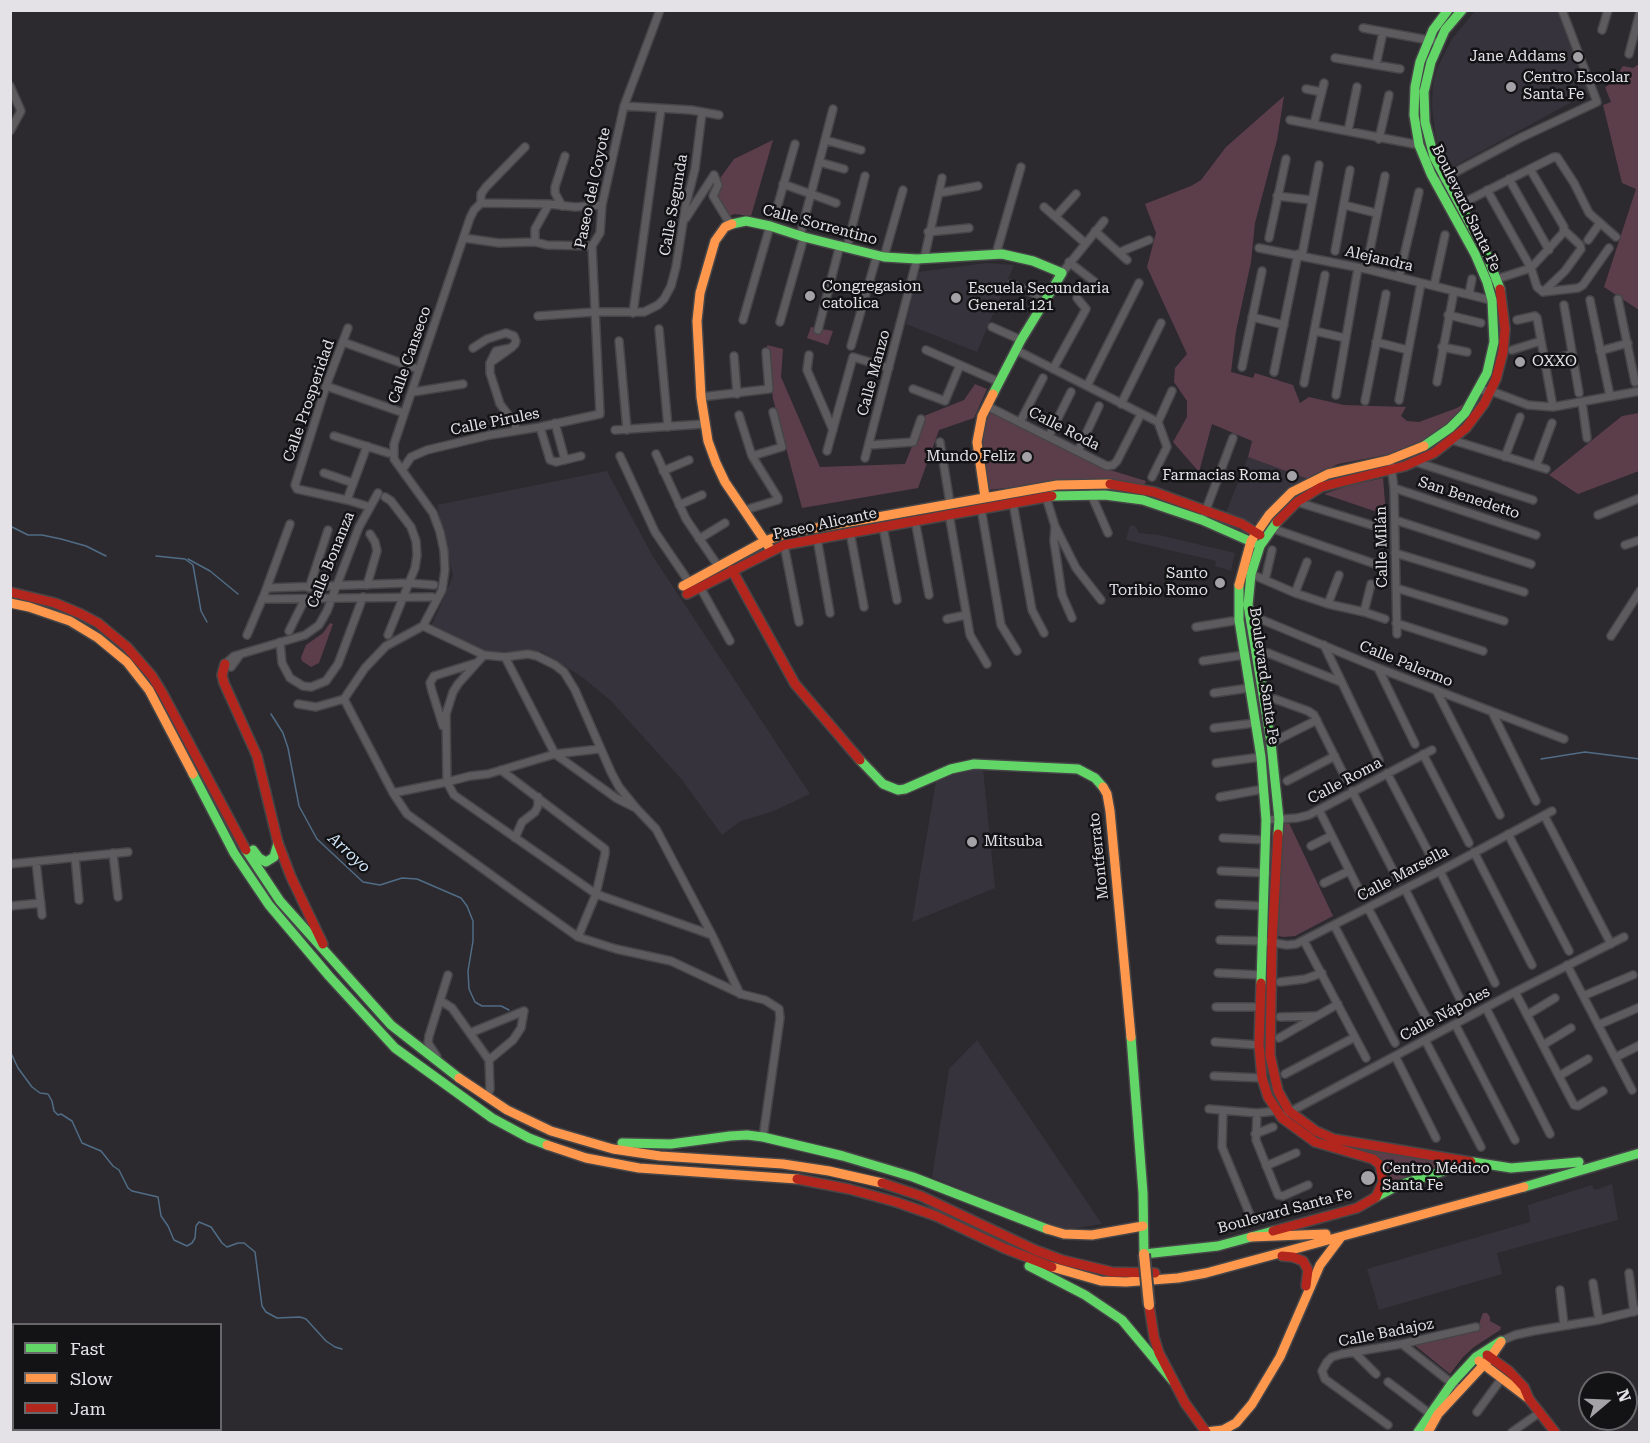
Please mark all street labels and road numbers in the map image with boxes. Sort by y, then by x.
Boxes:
street label: Paseo del Coyote [571,126,615,250]
street label: Boulevard Santa Fe [1428,142,1504,274]
street label: Calle Segunda [656,153,692,257]
street label: Calle Sorrentino [761,201,879,249]
street label: Alejandra [1343,242,1415,276]
street label: Calle Canseco [385,304,435,406]
street label: Calle Manzo [854,328,894,418]
street label: Calle Prosperidad [280,337,338,465]
street label: Calle Roda [1025,403,1103,455]
street label: Calle Pirules [449,405,541,439]
street label: San Benedetto [1416,473,1522,523]
street label: Paseo Alicante [771,504,879,544]
street label: Calle Milán [1372,506,1392,588]
street label: Calle Bonanza [304,509,358,611]
street label: Boulevard Santa Fe [1245,606,1283,746]
street label: Calle Palermo [1357,637,1455,691]
street label: Calle Roma [1305,754,1385,808]
street label: Montferrato [1085,812,1113,900]
street label: Calle Marsella [1354,842,1452,906]
street label: Calle Nápoles [1397,983,1493,1045]
street label: Boulevard Santa Fe [1216,1184,1354,1238]
street label: Calle Badajoz [1337,1315,1435,1351]

